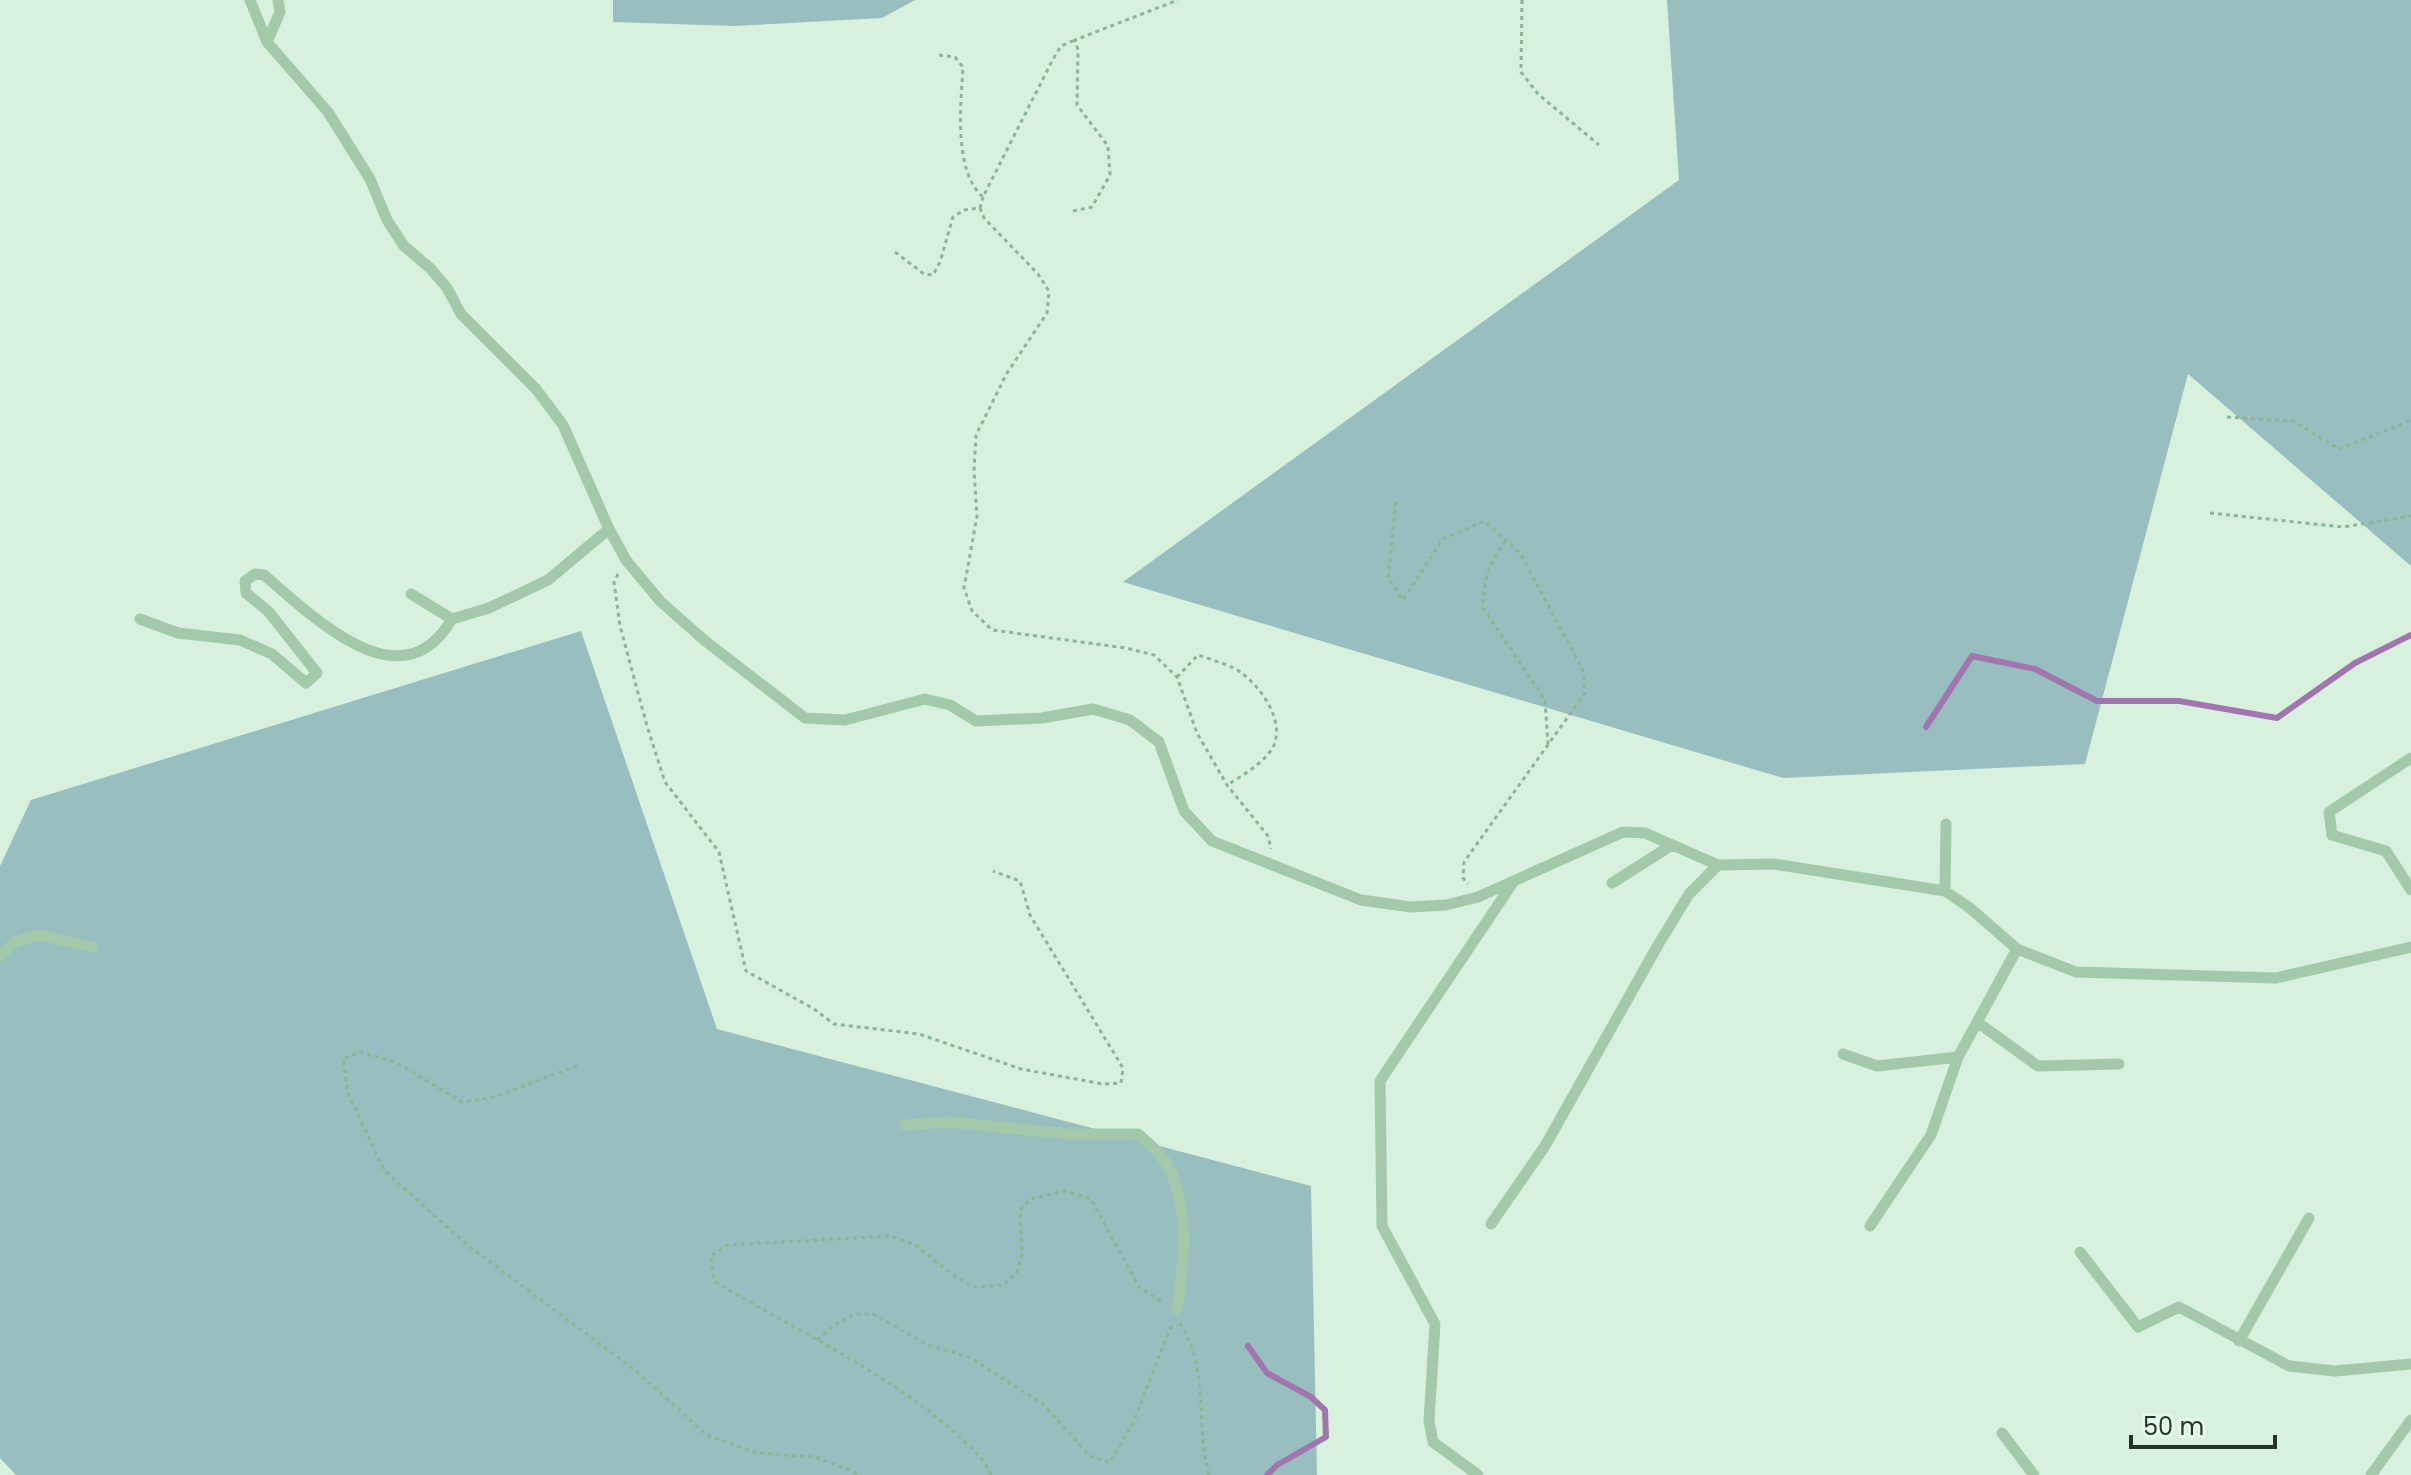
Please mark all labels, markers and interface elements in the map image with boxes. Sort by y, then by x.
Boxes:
scale bar [2131,1399,2275,1449]
text: 50 m [2143,1410,2204,1443]

